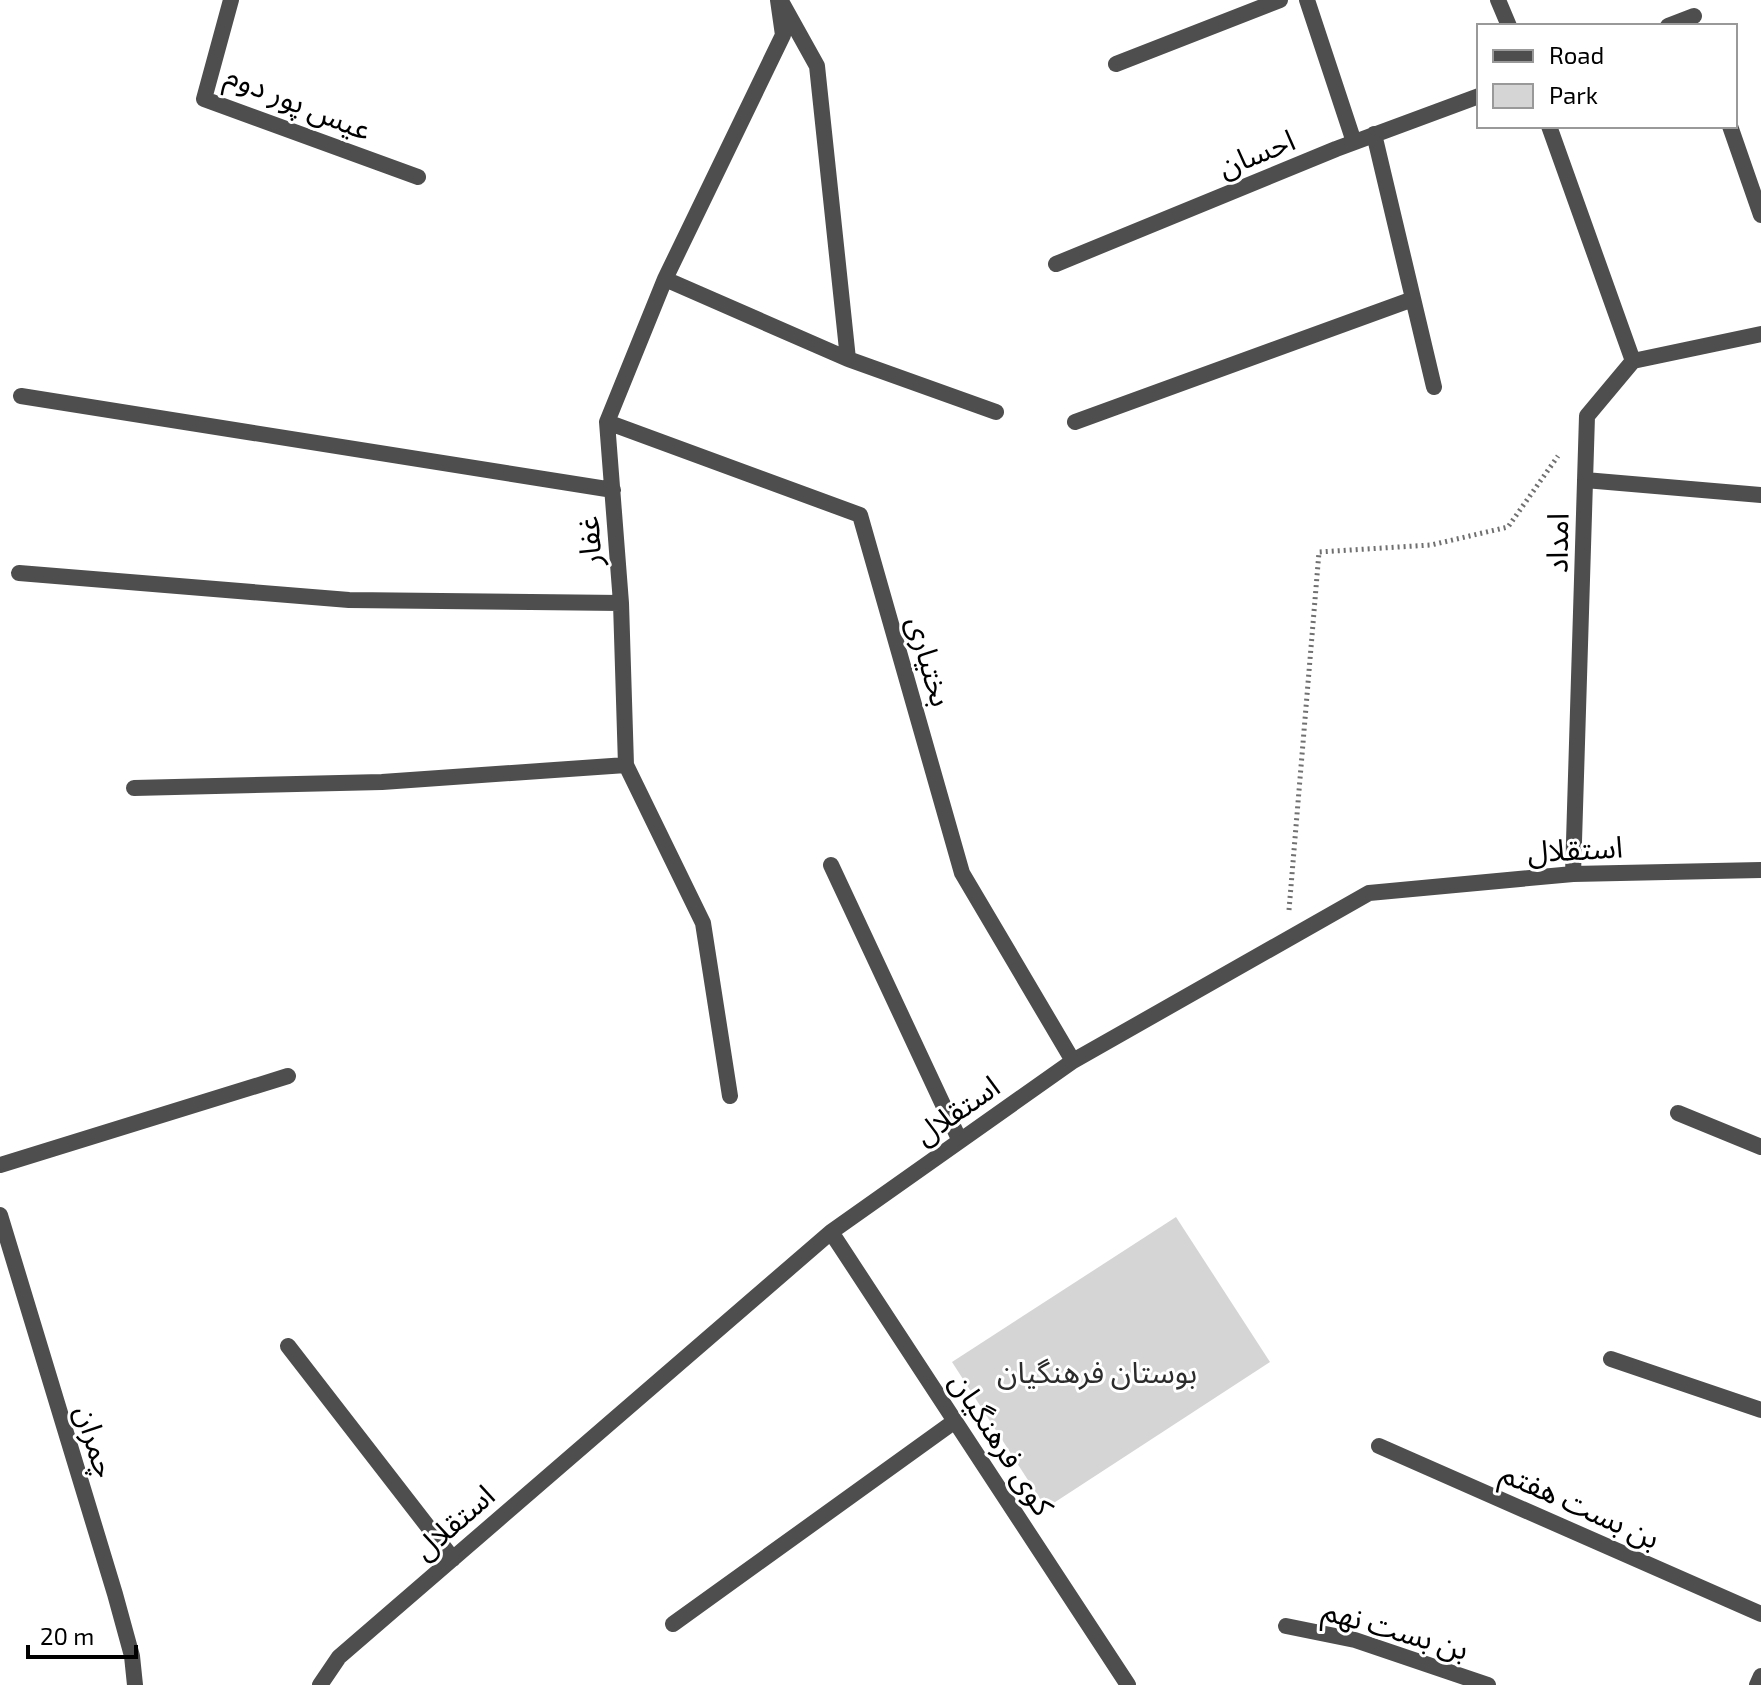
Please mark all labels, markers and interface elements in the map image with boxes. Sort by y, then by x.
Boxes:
legend [1477,24,1737,128]
text: Road [1549,40,1604,69]
street label: عیس پور دوم [219,55,377,152]
text: Park [1549,80,1598,109]
street label: احسان [1212,120,1300,185]
street label: امداد [1537,513,1575,573]
street label: غفار [568,515,609,568]
street label: بختیاری [900,612,961,711]
street label: استقلال [1526,828,1624,870]
street label: استقلال [907,1067,1007,1153]
park label: بوستان فرهنگیان [997,1353,1197,1390]
street label: کوی فرهنگیان [943,1365,1063,1522]
street label: چمران [66,1400,125,1482]
street label: بن بست هفتم [1493,1453,1666,1561]
street label: استقلال [405,1476,502,1567]
street label: بن بست نهم [1317,1590,1473,1673]
scale bar [28,1609,136,1659]
text: 20 m [40,1621,94,1650]

